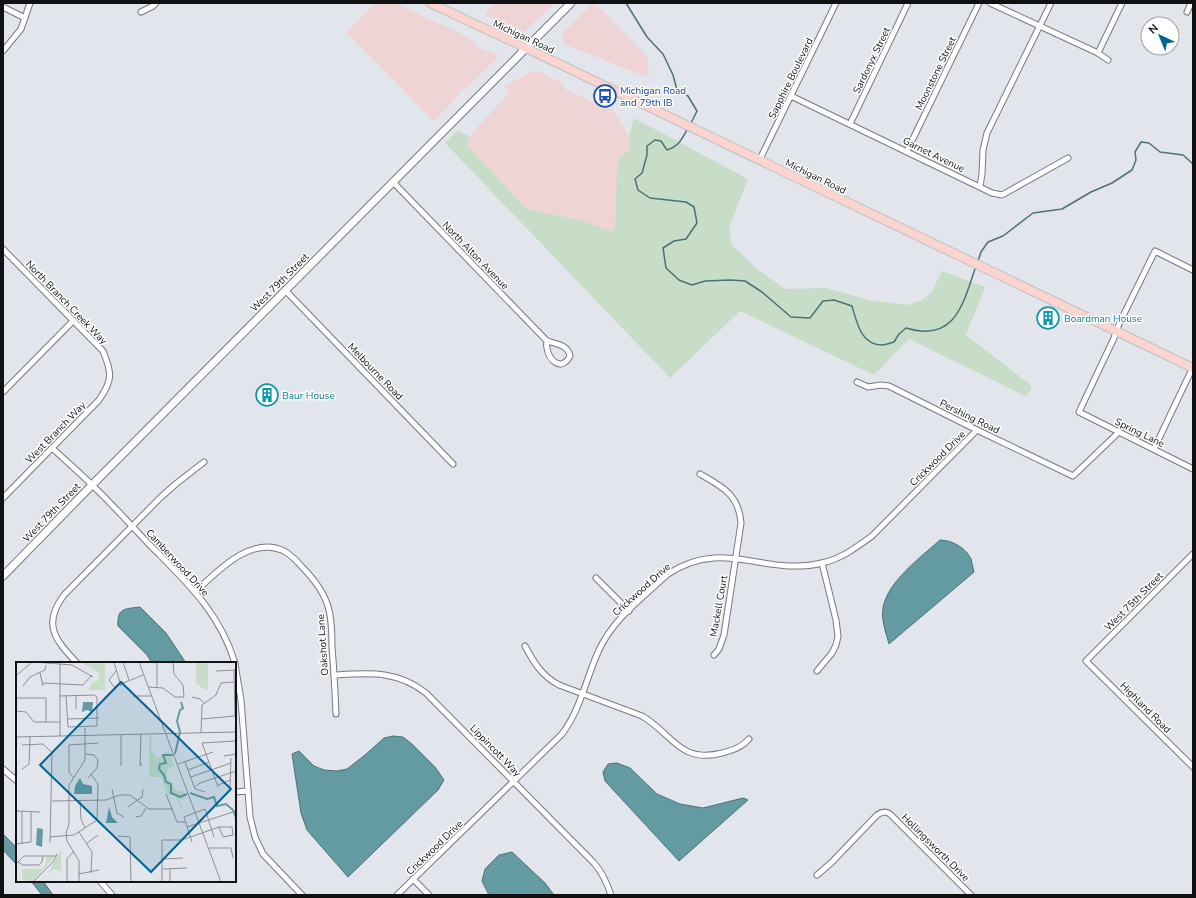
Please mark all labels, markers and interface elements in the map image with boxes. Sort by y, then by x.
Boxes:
north arrow [1140,16,1180,56]
street label: Michigan Road [491,17,557,57]
text: N [1145,21,1162,37]
street label: Sardonyx Street [850,25,894,96]
street label: Moonstone Street [912,34,960,112]
street label: Sapphire Boulevard [765,36,817,121]
bus stop icon: Michigan Road and 79th IB [592,83,618,109]
place label: Michigan Road and 79th IB [620,84,686,110]
street label: Garnet Avenue [900,134,967,176]
street label: Michigan Road [783,156,849,198]
street label: North Alton Avenue [439,218,512,293]
street label: West 79th Street [247,250,312,315]
street label: North Branch Creek Way [22,258,111,348]
building icon: Boardman House [1035,305,1061,331]
place label: Boardman House [1064,312,1142,326]
street label: Melbourne Road [344,340,406,403]
building icon: Baur House [254,382,280,408]
place label: Baur House [282,389,335,403]
street label: Pershing Road [937,396,1002,438]
street label: West Branch Way [22,398,90,467]
street label: Spring Lane [1112,415,1167,451]
street label: Crickwood Drive [907,428,969,490]
street label: West 79th Street [20,480,84,545]
street label: Camberwood Drive [142,526,212,599]
street label: Crickwood Drive [610,560,674,620]
street label: West 75th Street [1101,569,1166,634]
street label: Mackell Court [707,574,731,638]
street label: Oakshot Lane [314,614,332,676]
inset map [16,662,236,882]
street label: Highland Road [1117,679,1174,736]
street label: Lippincott Way [467,721,524,781]
street label: Hollingsworth Drive [898,811,972,885]
street label: Crickwood Drive [403,817,466,878]

